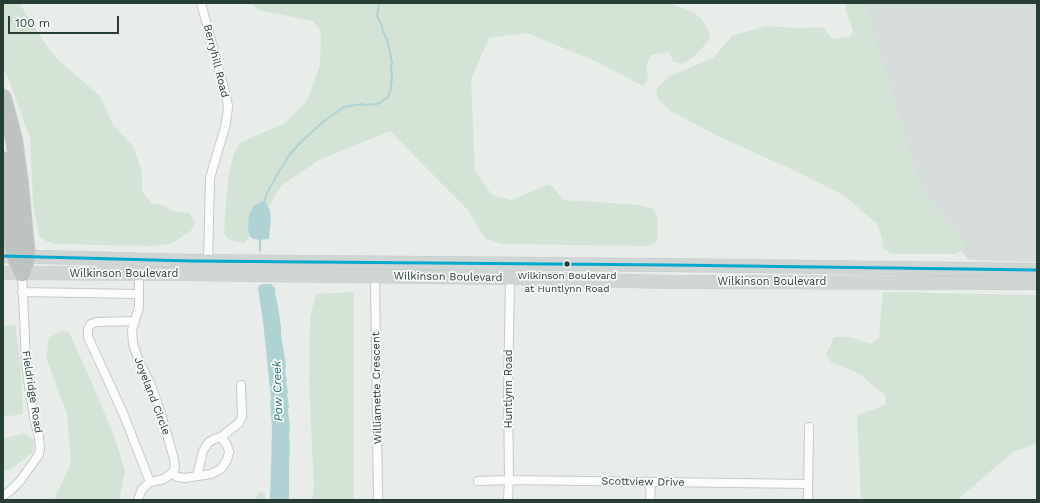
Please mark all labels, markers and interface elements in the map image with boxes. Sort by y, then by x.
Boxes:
scale bar [10,8,121,34]
text: 100 m [15,16,50,30]
street label: Berryhill Road [200,23,232,99]
marker: Wilkinson Boulevard at Huntlynn Road [562,259,572,269]
street label: Wilkinson Boulevard [70,267,178,281]
street label: Wilkinson Boulevard [393,269,503,285]
place label: Wilkinson Boulevard at Huntlynn Road [517,270,617,294]
street label: Wilkinson Boulevard [718,275,826,289]
street label: Williamette Crescent [369,332,385,444]
street label: Huntlynn Road [502,349,516,429]
street label: Fieldridge Road [19,350,45,434]
street label: Joyeland Circle [131,355,173,437]
water label: Paw Creek [270,360,286,422]
street label: Scottview Drive [601,475,685,489]

